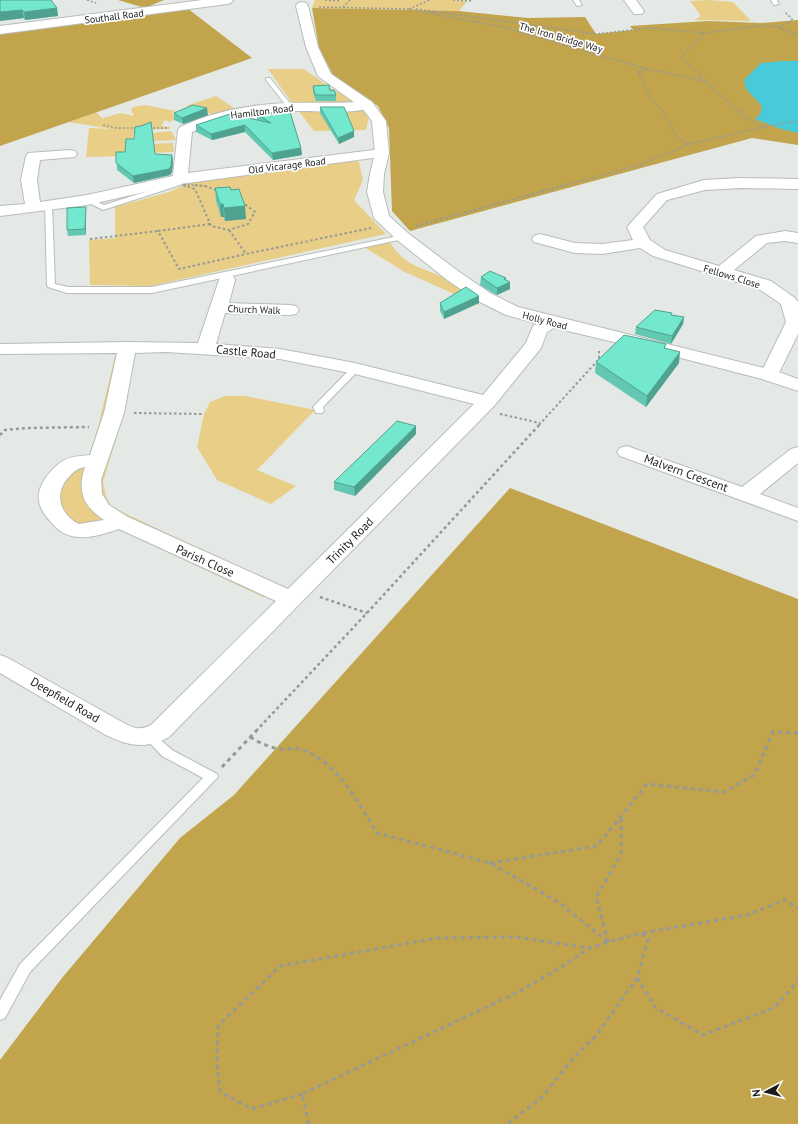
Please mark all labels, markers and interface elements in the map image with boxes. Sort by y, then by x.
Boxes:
street label: Southall Road [84,6,144,27]
street label: The Iron Bridge Way [518,19,604,56]
street label: Hamilton Road [230,101,294,122]
street label: Old Vicarage Road [248,154,327,177]
street label: Fellows Close [702,262,762,291]
street label: Church Walk [227,302,281,317]
street label: Holly Road [521,308,569,333]
street label: Castle Road [216,341,277,362]
street label: Malvern Crescent [642,450,730,495]
street label: Trinity Road [323,514,376,567]
street label: Parish Close [174,541,237,580]
street label: Deepfield Road [28,674,103,725]
north arrow [746,1072,786,1112]
text: N [749,1089,763,1098]

